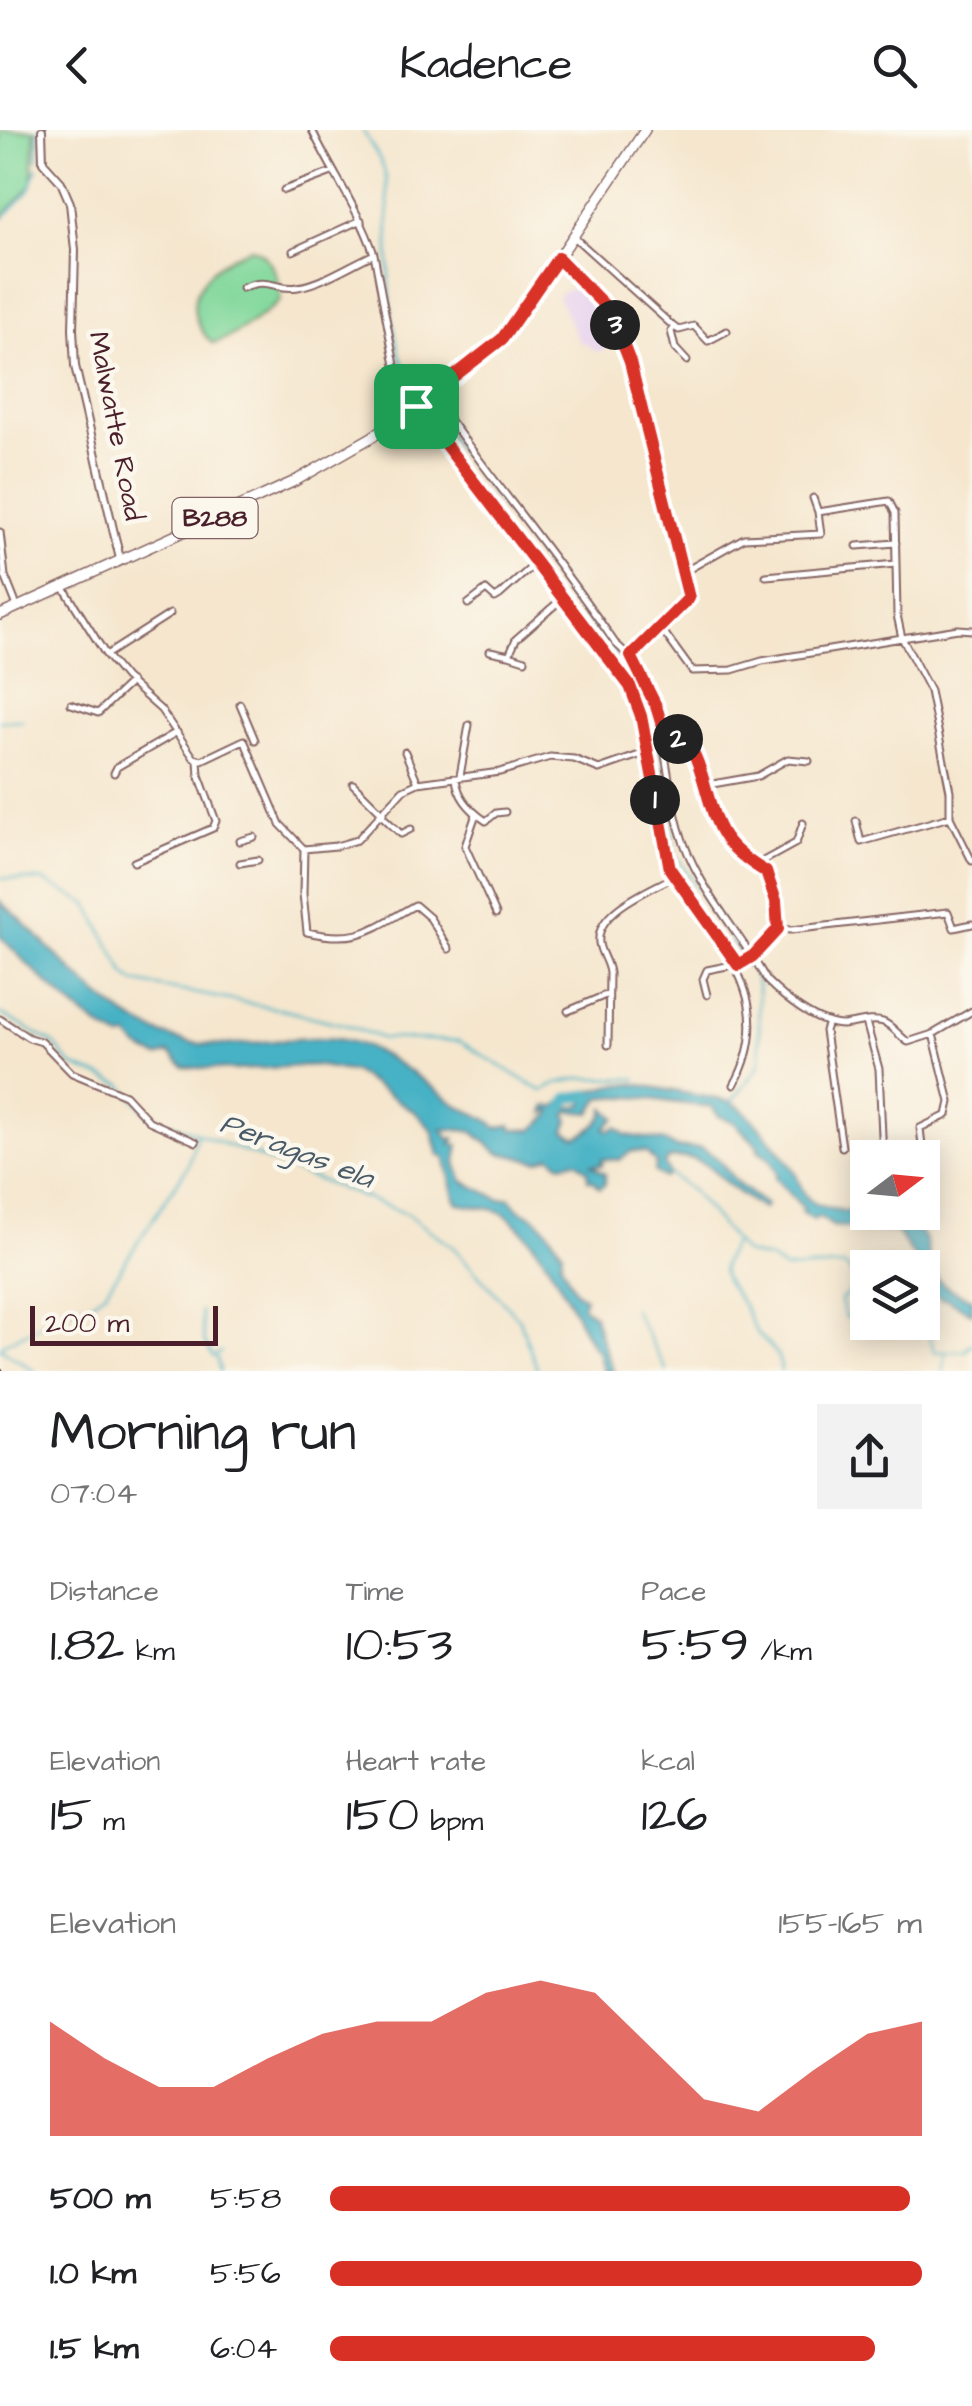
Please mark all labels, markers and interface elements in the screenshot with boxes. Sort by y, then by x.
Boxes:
text: Kadence [400,34,572,96]
icon: back [50,38,105,93]
icon: search [867,38,922,93]
pin: 3 [590,300,640,350]
text: 3 [608,305,622,344]
street label: Malwatte Road [79,328,153,524]
pin [374,364,459,449]
icon: arrive [389,379,444,434]
road number: B288 [172,498,258,538]
pin: 2 [653,714,703,764]
text: 2 [670,719,686,758]
pin: 1 [630,775,680,825]
text: 1 [653,780,657,819]
water label: Peragas ela [214,1103,381,1201]
north arrow [850,1140,940,1230]
map controls [850,1140,940,1340]
button: layers [850,1250,940,1340]
scale bar [30,1301,218,1346]
text: 200 m [45,1304,129,1343]
text: Morning run [50,1395,356,1471]
button: share [817,1404,922,1509]
text: 07:04 [50,1471,137,1516]
text: Distance [50,1572,159,1611]
text: Time [346,1572,404,1611]
text: Pace [641,1572,706,1611]
text: 1.82 [50,1611,124,1680]
text: 10:53 [346,1611,453,1680]
text: 5:59 [641,1611,749,1680]
text: km [124,1632,175,1671]
text: /km [749,1632,812,1671]
text: Elevation [50,1742,160,1781]
text: Heart rate [346,1742,486,1781]
text: kcal [641,1742,695,1781]
text: 15 [50,1781,92,1850]
text: 150 [346,1781,419,1850]
text: 126 [641,1781,708,1850]
text: m [92,1802,125,1841]
text: bpm [419,1802,483,1841]
text: Elevation [50,1901,176,1946]
text: 155–165 m [778,1901,922,1946]
text: 500 m [50,2176,151,2221]
text: 5:58 [210,2176,281,2221]
text: 1.0 km [50,2251,136,2296]
text: 5:56 [210,2251,281,2296]
text: 1.5 km [50,2326,139,2371]
text: 6:04 [210,2326,277,2371]

